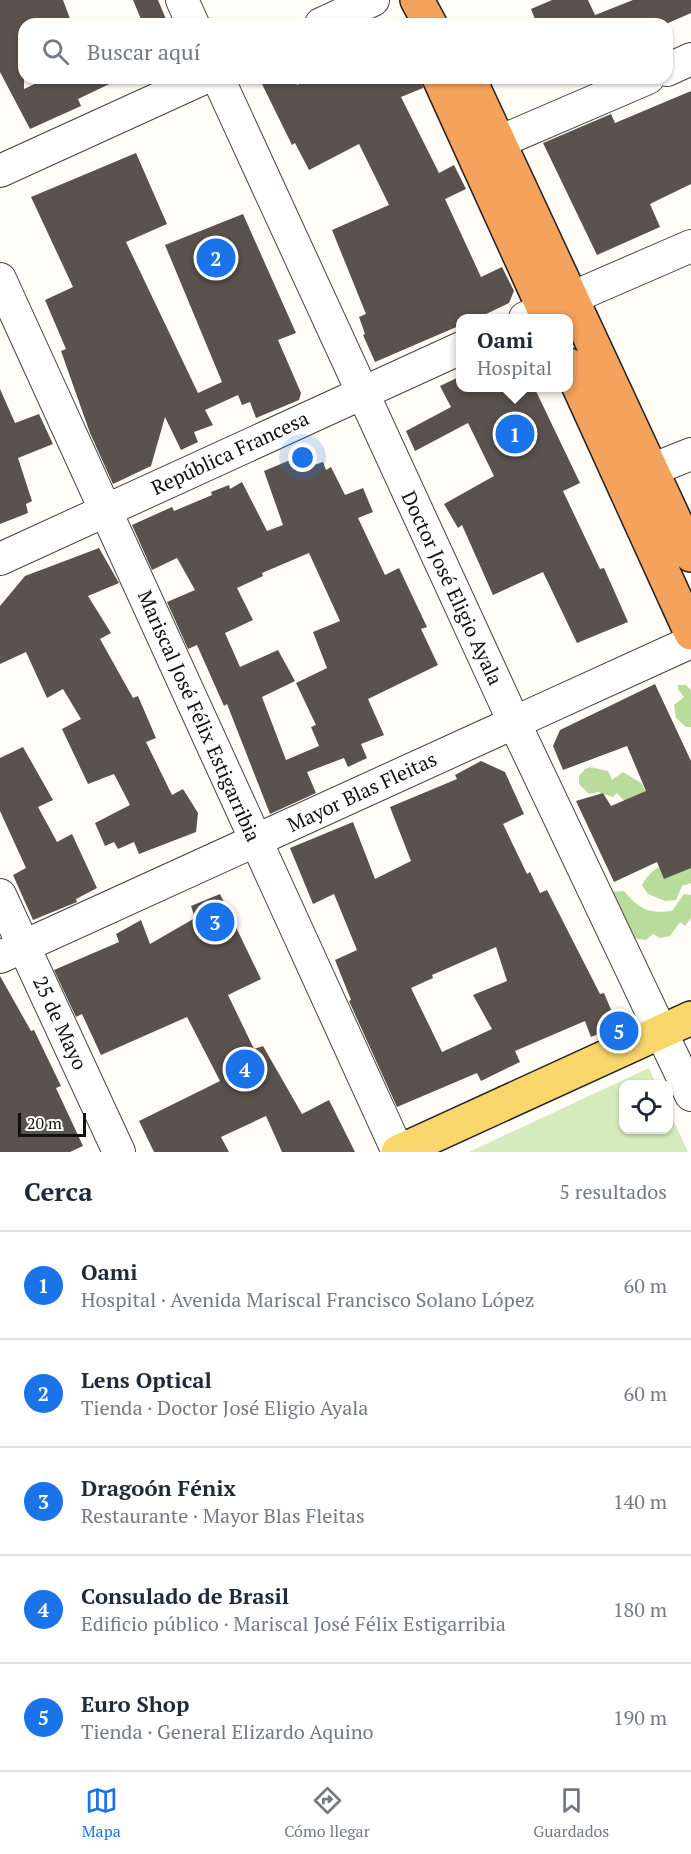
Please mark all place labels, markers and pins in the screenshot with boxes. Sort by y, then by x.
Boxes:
pin: 2 [196,236,236,280]
pin: 1 [496,412,534,456]
pin: 3 [196,900,234,944]
pin: 5 [600,1008,638,1054]
pin: 4 [226,1046,264,1092]

